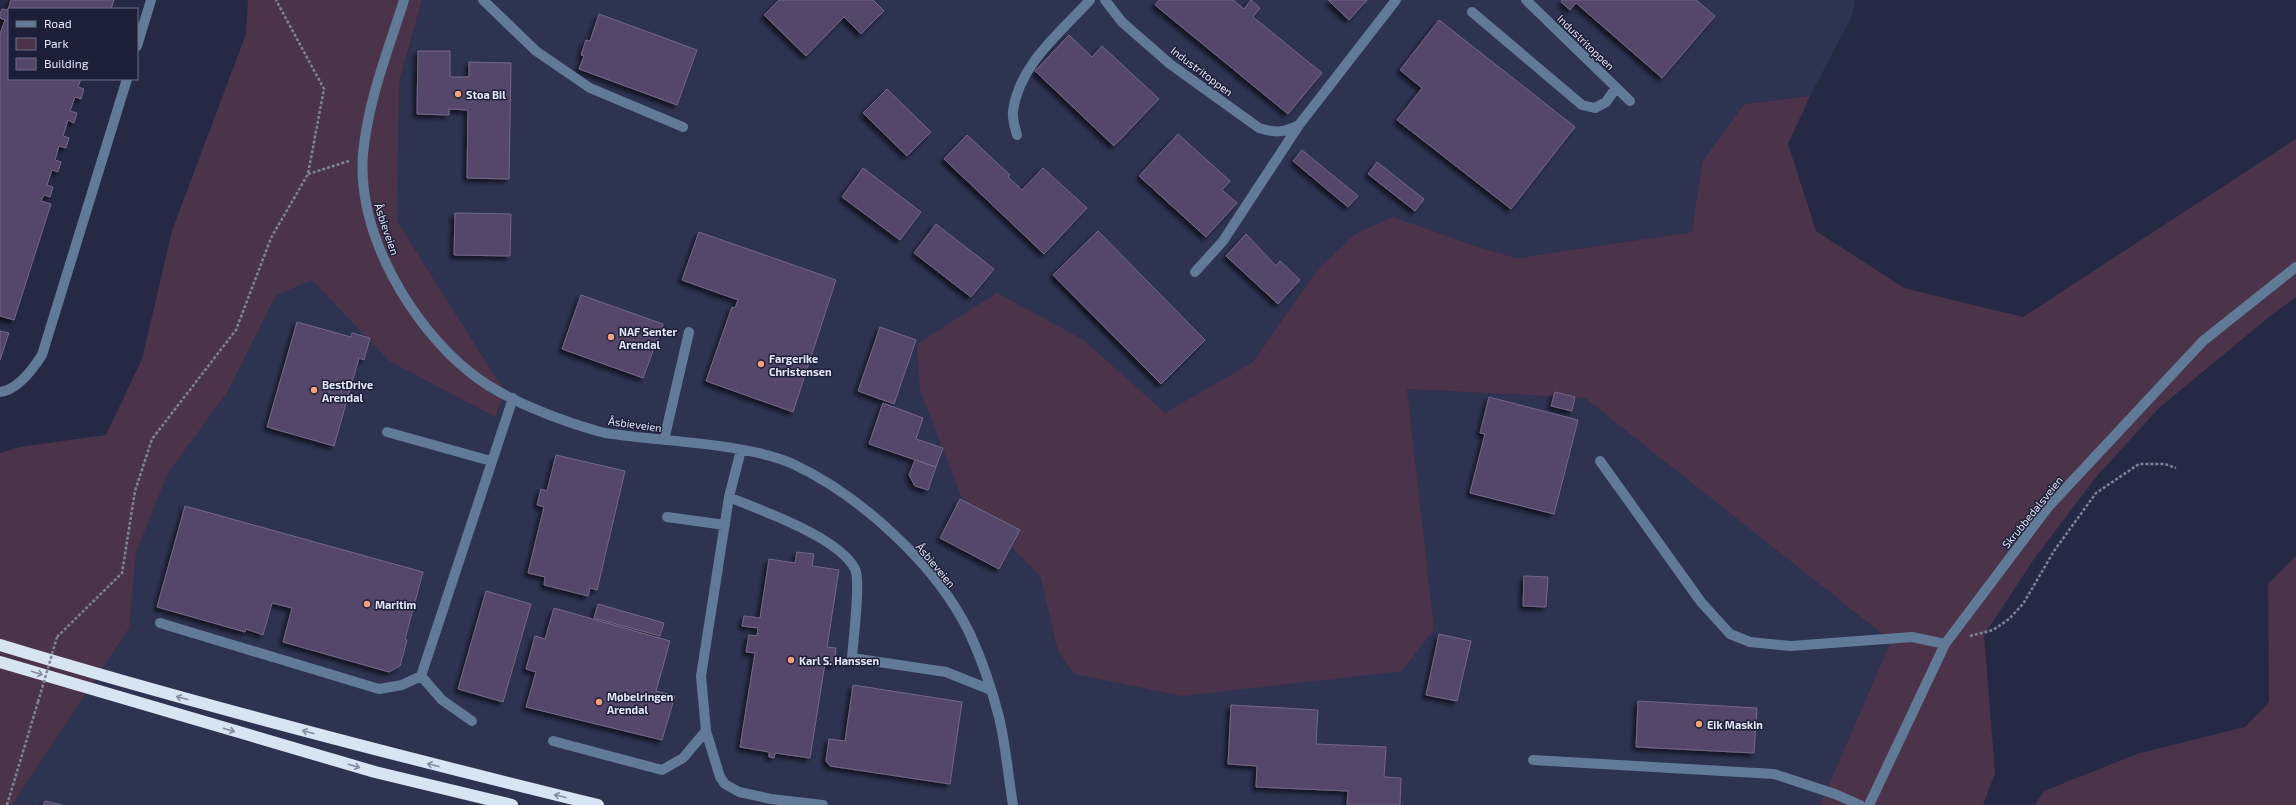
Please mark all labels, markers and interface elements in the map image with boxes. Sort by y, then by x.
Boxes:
legend [8,8,138,80]
street label: Industritoppen [1555,12,1617,72]
text: Road [44,16,72,30]
text: Park [44,36,69,50]
street label: Industritoppen [1168,43,1236,99]
text: Building [44,56,89,70]
place label: Stoa Bil [466,88,506,101]
marker: Stoa Bil [453,89,463,99]
street label: Åsbieveien [372,201,402,257]
place label: NAF Senter Arendal [619,325,677,351]
marker: NAF Senter Arendal [606,332,616,342]
place label: Fargerike Christensen [769,352,832,378]
marker: Fargerike Christensen [756,359,766,369]
place label: BestDrive Arendal [322,378,373,404]
marker: BestDrive Arendal [309,385,319,395]
street label: Åsbieveien [607,414,663,434]
street label: Skrubbedalsveien [1999,473,2065,551]
street label: Åsbieveien [914,540,958,590]
place label: Maritim [375,598,417,611]
marker: Maritim [362,599,372,609]
place label: Karl S. Hanssen [799,654,879,667]
marker: Karl S. Hanssen [786,655,796,665]
one-way arrow [31,670,44,677]
place label: Møbelringen Arendal [607,690,673,716]
one-way arrow [176,694,189,701]
marker: Møbelringen Arendal [594,697,604,707]
place label: Eik Maskin [1707,718,1763,731]
marker: Eik Maskin [1694,719,1704,729]
one-way arrow [222,727,235,734]
one-way arrow [301,728,314,735]
one-way arrow [427,761,440,768]
one-way arrow [347,763,360,770]
one-way arrow [554,791,567,799]

